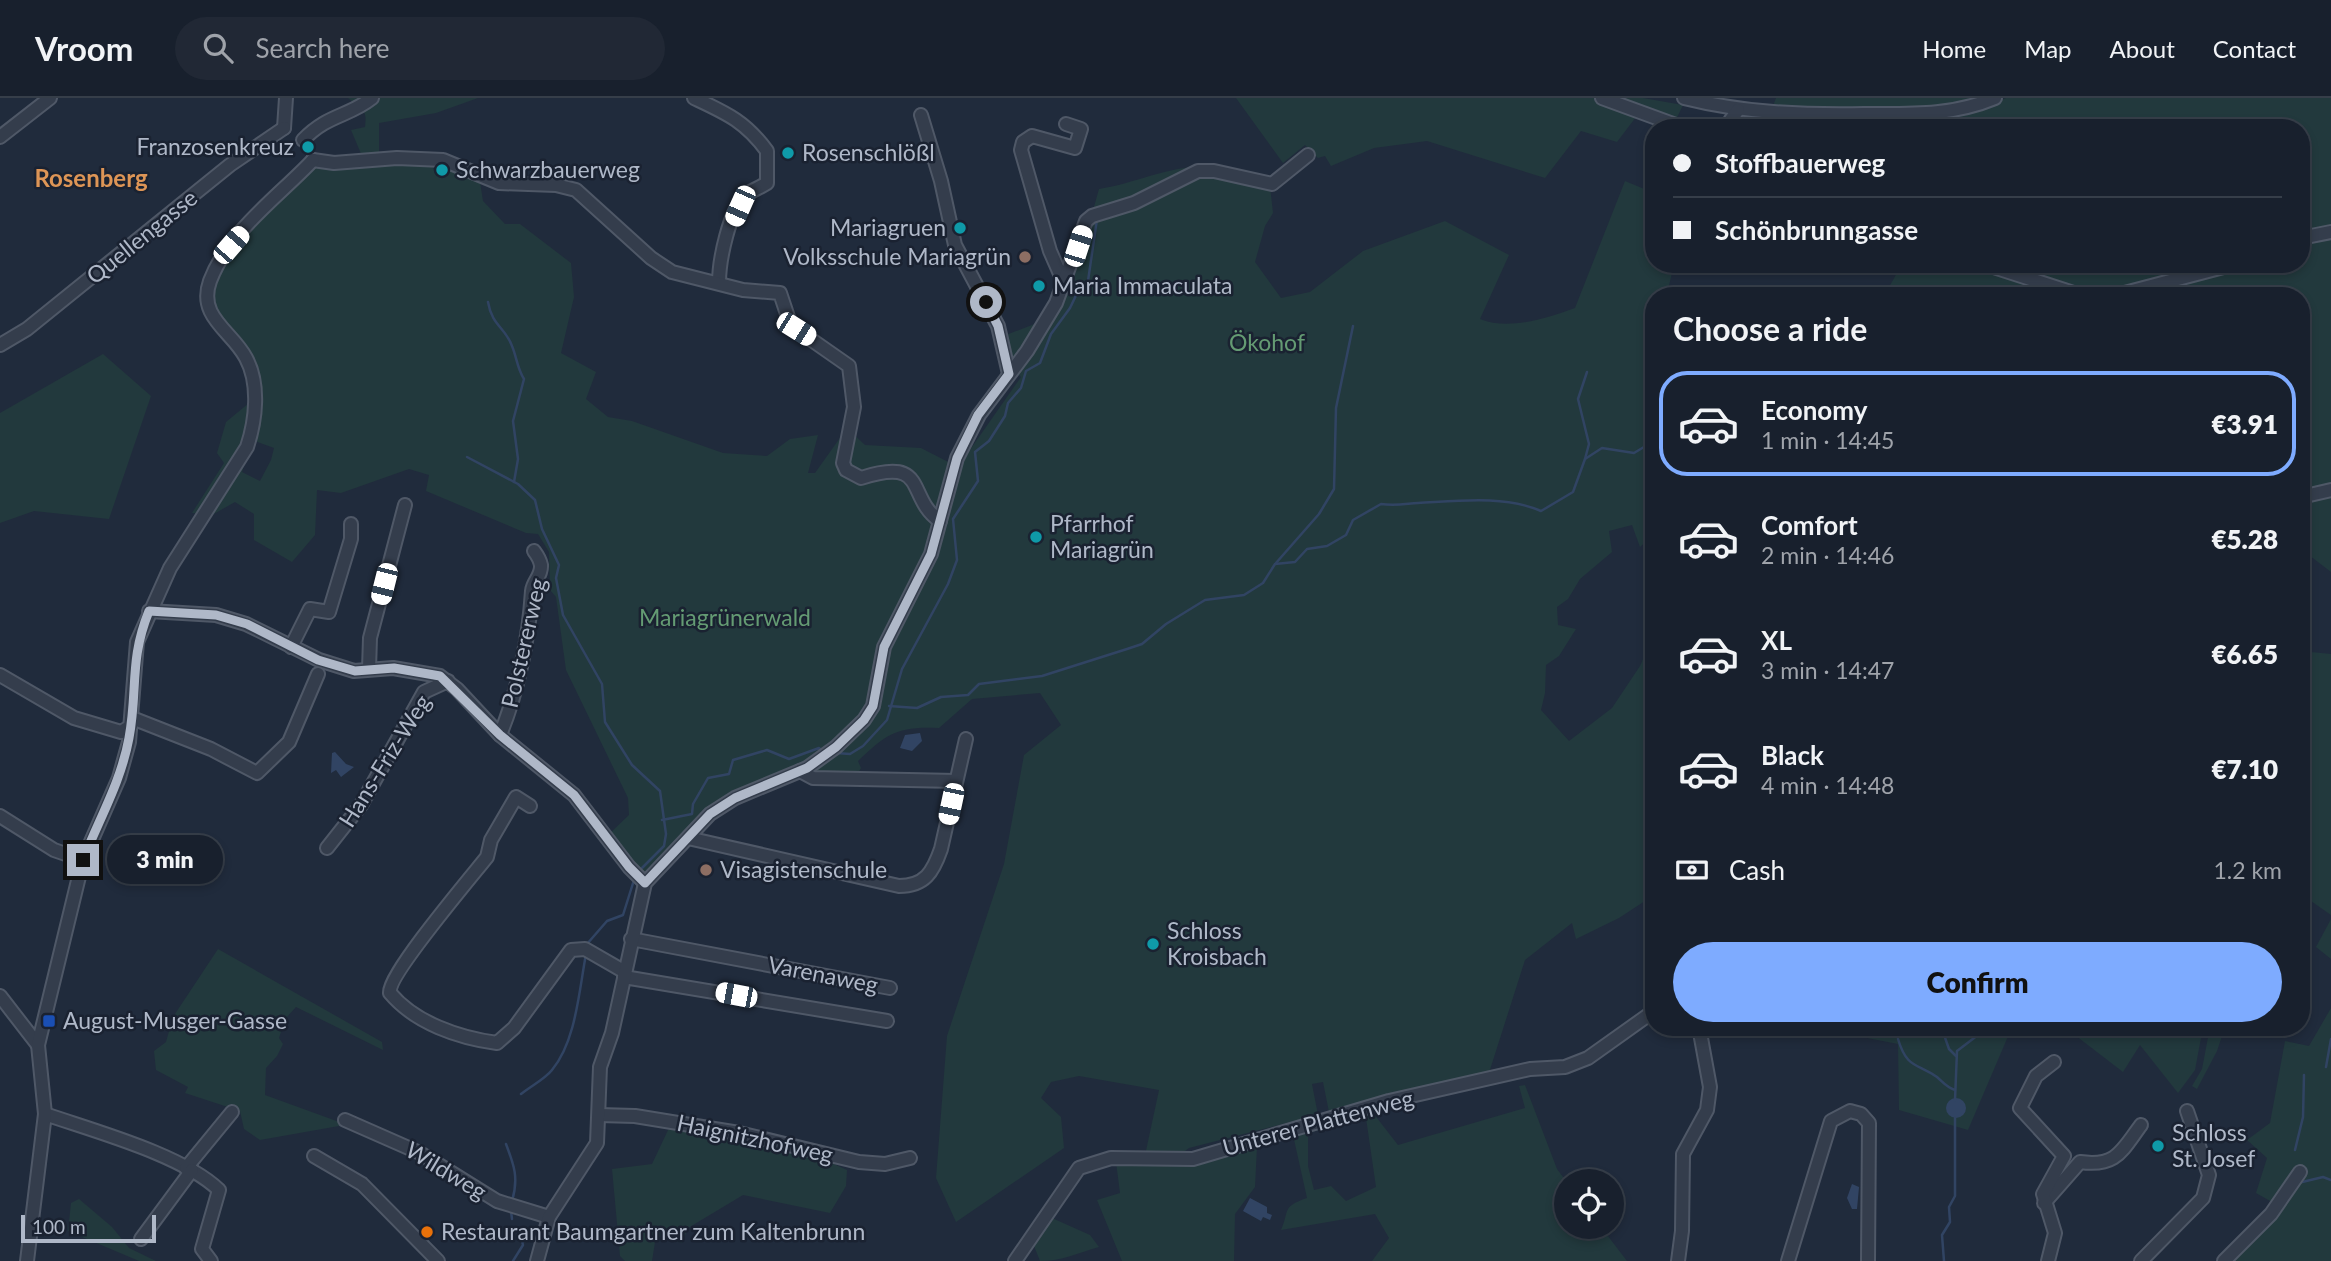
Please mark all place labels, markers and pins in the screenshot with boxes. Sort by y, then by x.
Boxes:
place label: Franzosenkreuz [136,132,294,160]
place label: Rosenschlößl [802,138,935,166]
marker: Franzosenkreuz [300,139,316,155]
marker: Rosenschlößl [780,145,796,161]
place label: Schwarzbauerweg [456,155,640,183]
marker: Schwarzbauerweg [434,162,450,178]
place label: Mariagruen [830,213,946,241]
marker: Mariagruen [952,220,968,236]
place label: Volksschule Mariagrün [783,242,1011,270]
marker: Volksschule Mariagrün [1017,249,1033,265]
place label: Maria Immaculata [1053,271,1232,299]
marker: Maria Immaculata [1031,278,1047,294]
place label: Pfarrhof Mariagrün [1050,509,1154,563]
marker: Pfarrhof Mariagrün [1028,529,1044,545]
place label: Visagistenschule [720,855,887,883]
marker: Visagistenschule [698,862,714,878]
place label: Schloss Kroisbach [1167,916,1267,970]
marker: Schloss Kroisbach [1145,936,1161,952]
place label: August-Musger-Gasse [63,1006,287,1034]
marker: August-Musger-Gasse [41,1013,57,1029]
place label: Schloss St. Josef [2172,1118,2255,1172]
marker: Schloss St. Josef [2150,1138,2166,1154]
place label: Restaurant Baumgartner zum Kaltenbrunn [441,1217,865,1245]
marker: Restaurant Baumgartner zum Kaltenbrunn [419,1224,435,1240]

